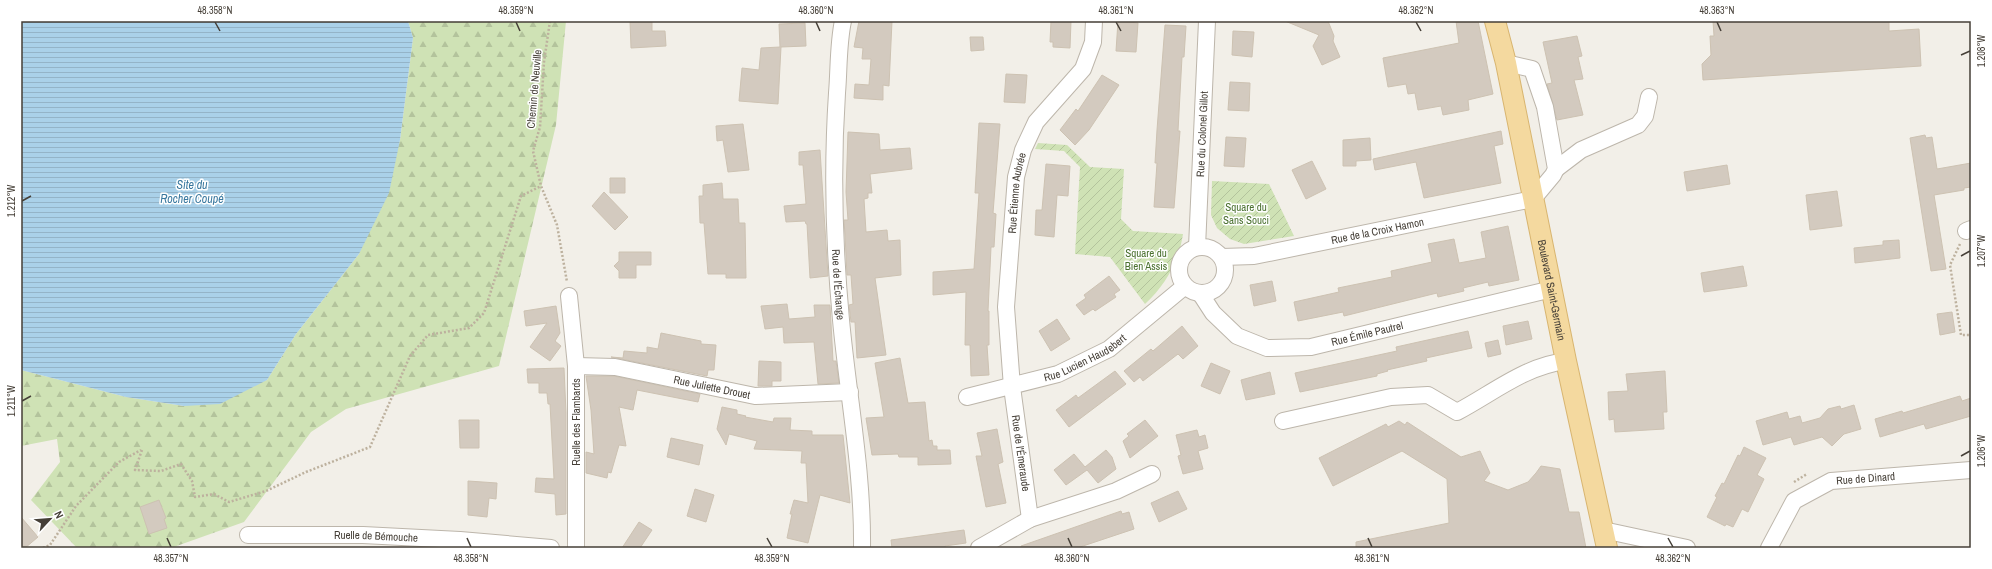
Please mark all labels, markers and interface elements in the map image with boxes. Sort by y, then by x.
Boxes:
text: 48.358°N [198,4,233,17]
text: 48.359°N [499,4,534,17]
text: 48.360°N [799,4,834,17]
text: 48.361°N [1099,4,1134,17]
text: 48.362°N [1399,4,1434,17]
text: 48.363°N [1700,4,1735,17]
text: 1.208°W [1975,35,1988,67]
street label: Chemin de Neuville [524,49,544,129]
street label: Rue du Colonel Gillot [1193,90,1211,177]
street label: Rue Étienne Aubrée [1005,151,1029,234]
water label: Site du Rocher Coupé [160,177,224,207]
text: 1.212°W [5,185,18,217]
park label: Square du Sans Souci [1223,200,1269,227]
street label: Rue de la Croix Hamon [1330,214,1425,247]
text: 1.207°W [1975,235,1988,267]
street label: Boulevard Saint-Germain [1535,238,1569,342]
park label: Square du Bien Assis [1125,246,1168,273]
street label: Rue de l'Échange [829,249,848,321]
street label: Rue Émile Pautrel [1330,318,1404,349]
street label: Rue Lucien Haudebert [1042,331,1129,384]
street label: Rue Juliette Drouet [672,372,752,402]
street label: Ruelle des Flambards [569,378,583,466]
text: 1.211°W [5,385,18,417]
street label: Rue de l'Émeraude [1009,414,1033,492]
text: 1.206°W [1975,435,1988,467]
street label: Rue de Dinard [1836,469,1895,488]
north arrow [30,499,70,539]
text: N [51,509,67,521]
street label: Ruelle de Bémouche [334,528,418,545]
text: 48.357°N [154,552,189,565]
text: 48.358°N [454,552,489,565]
text: 48.359°N [755,552,790,565]
text: 48.360°N [1055,552,1090,565]
text: 48.361°N [1355,552,1390,565]
text: 48.362°N [1656,552,1691,565]

